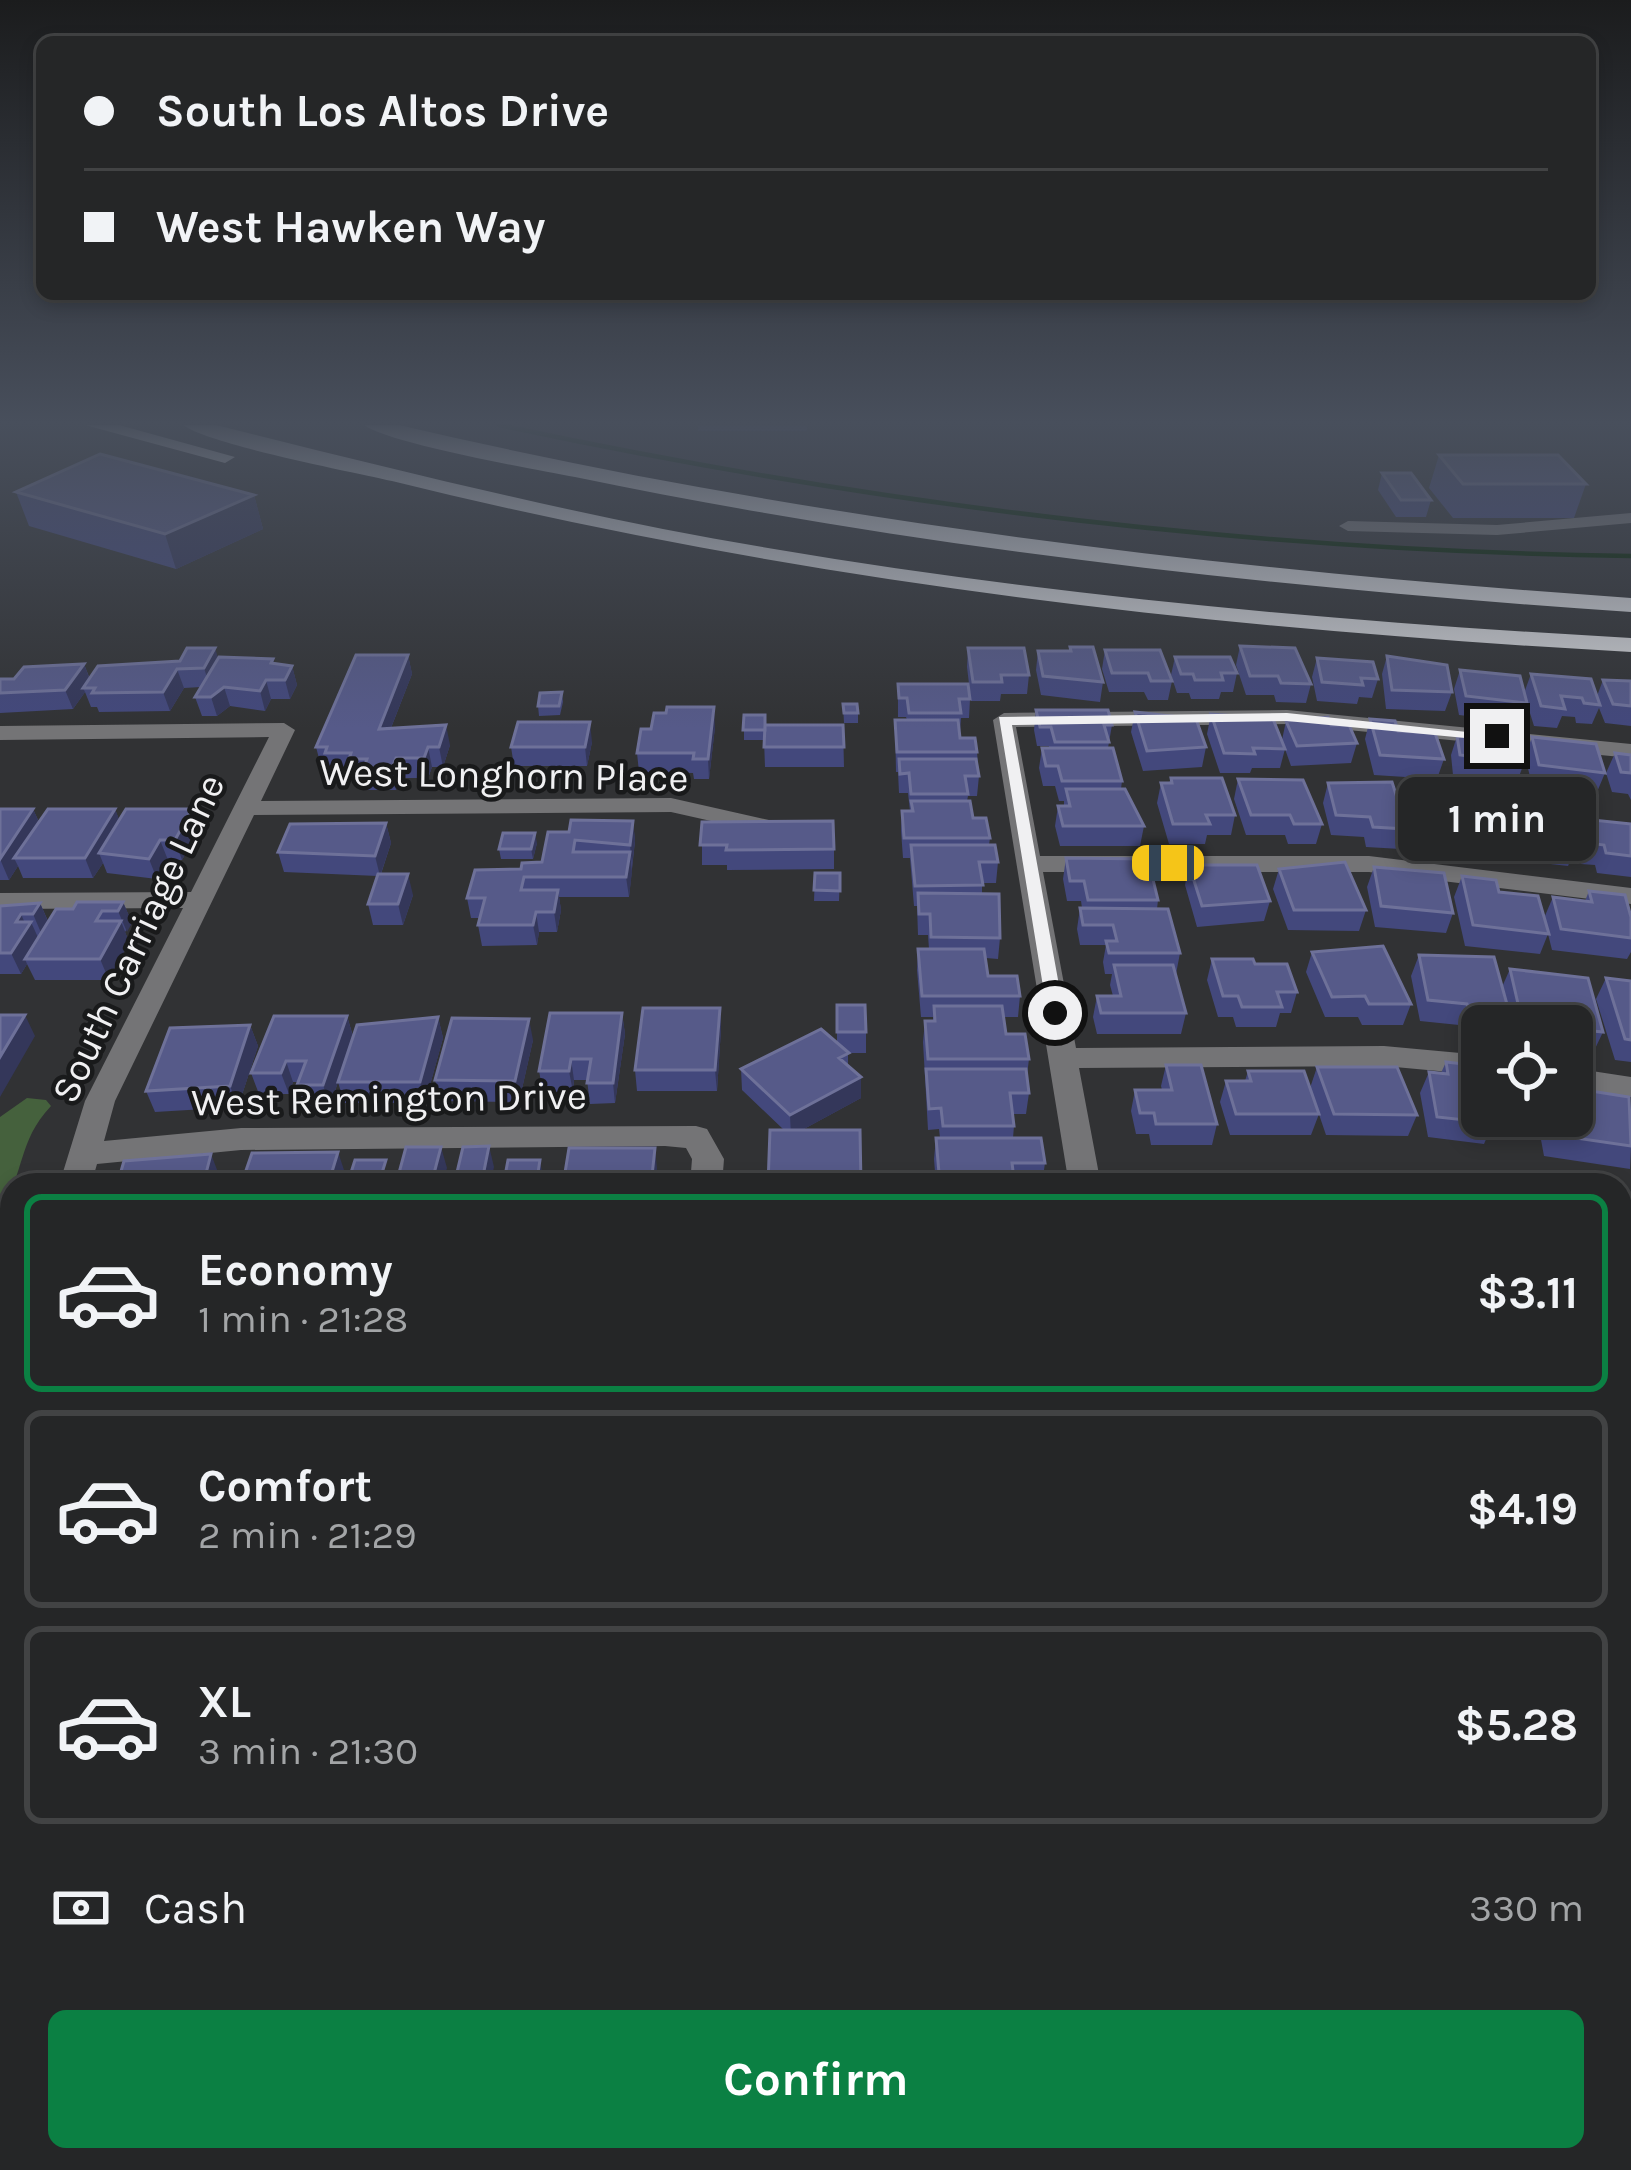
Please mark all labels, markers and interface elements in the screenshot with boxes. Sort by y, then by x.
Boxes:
text: South Los Altos Drive [156,85,609,137]
text: West Hawken Way [156,201,545,253]
route end [1470,709,1524,763]
street label: West Longhorn Place [319,749,689,801]
street label: South Carriage Lane [42,767,234,1110]
callout: 1 min [1398,778,1596,862]
text: 1 min [1448,796,1546,842]
car [1132,845,1204,881]
route start [1028,986,1082,1040]
map controls [1461,1005,1593,1137]
button: locate [1461,1005,1593,1137]
street label: West Remington Drive [191,1073,587,1125]
icon: car [54,1239,162,1347]
text: Economy [198,1244,393,1296]
text: $3.11 [1477,1267,1578,1319]
text: 1 min · 21:28 [198,1296,408,1342]
icon: car [54,1455,162,1563]
text: Comfort [198,1460,372,1512]
text: $4.19 [1467,1483,1578,1535]
text: 2 min · 21:29 [198,1512,417,1558]
icon: car [54,1671,162,1779]
text: XL [198,1676,251,1728]
text: $5.28 [1455,1699,1578,1751]
text: 3 min · 21:30 [198,1728,418,1774]
icon: cash [48,1875,114,1941]
text: Cash [144,1882,247,1934]
text: 330 m [1469,1885,1584,1931]
button: Confirm [48,2010,1584,2148]

